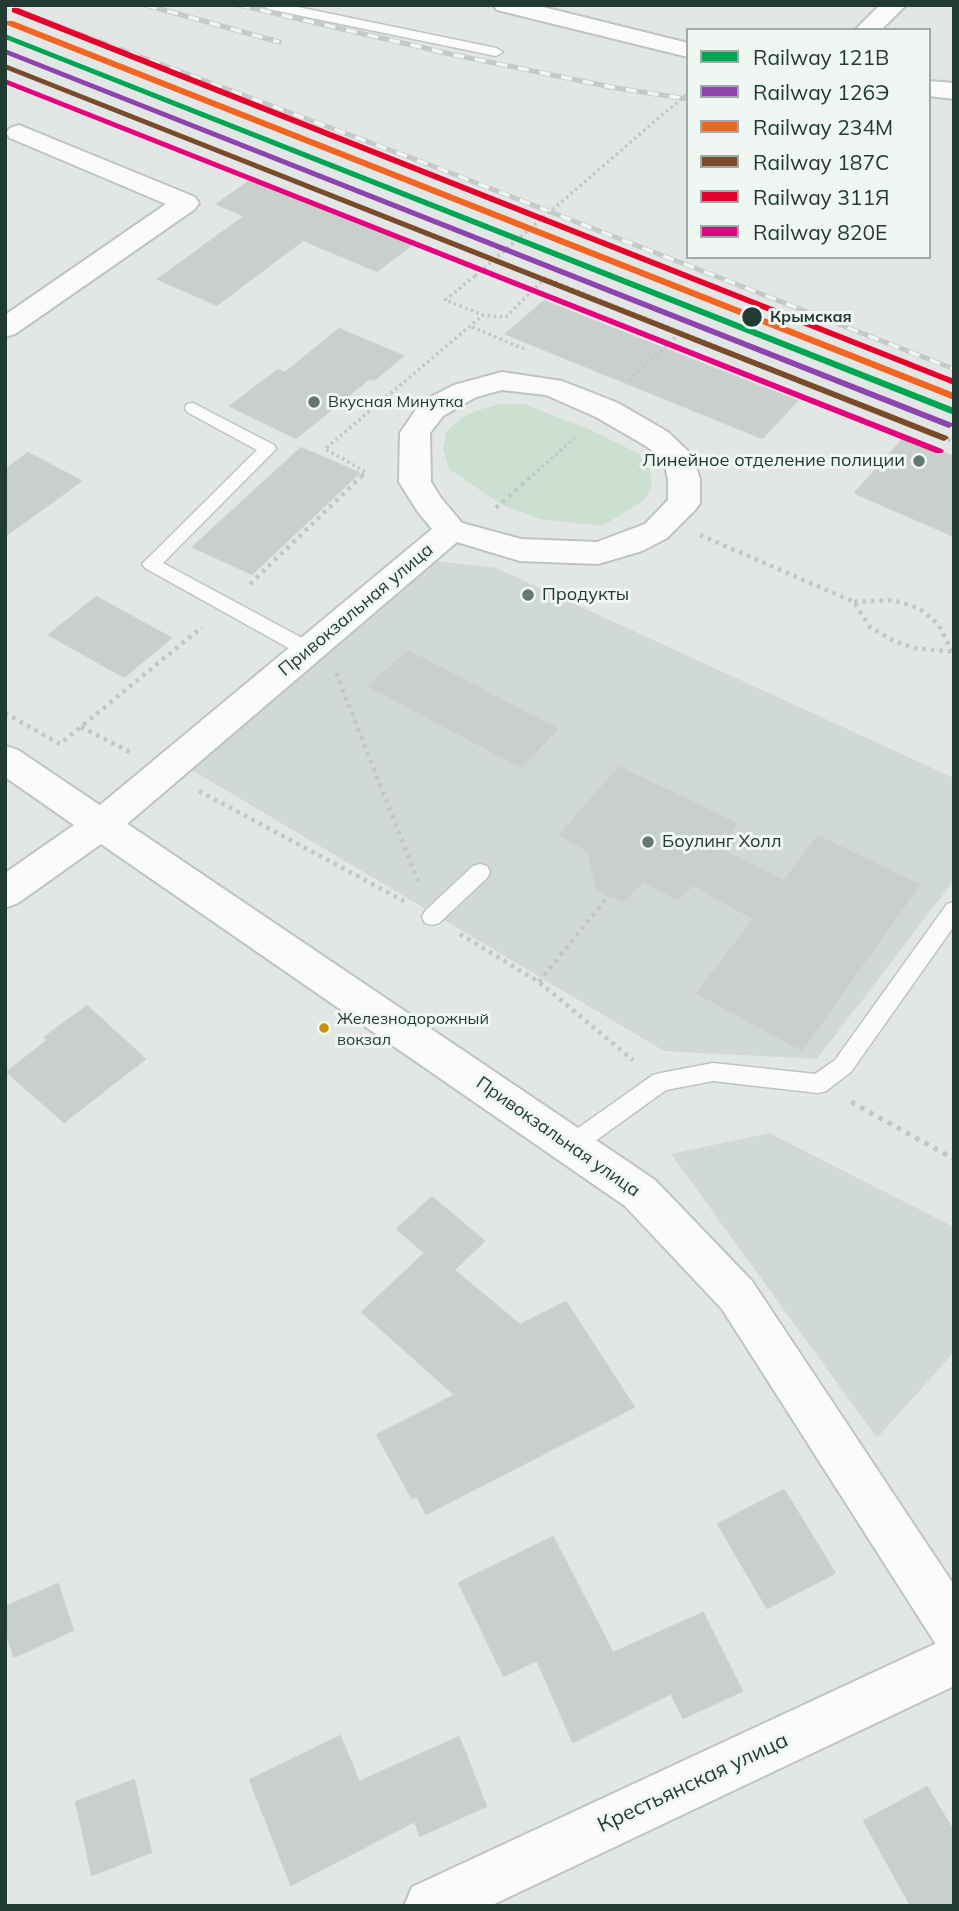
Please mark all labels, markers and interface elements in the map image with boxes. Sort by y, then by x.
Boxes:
legend [686,28,931,259]
text: Railway 121В [753,44,889,70]
text: Railway 126Э [753,79,890,105]
text: Railway 234М [753,114,893,140]
text: Railway 187С [753,149,889,175]
text: Railway 311Я [753,184,890,210]
text: Railway 820Е [753,219,887,245]
marker: Крымская [740,305,764,329]
place label: Крымская [770,307,852,327]
place label: Вкусная Минутка [328,392,464,412]
marker: Вкусная Минутка [306,394,322,410]
place label: Линейное отделение полиции [642,450,905,472]
marker: Линейное отделение полиции [911,453,927,469]
street label: Привокзальная улица [274,539,438,681]
place label: Продукты [542,584,629,606]
marker: Продукты [520,587,536,603]
place label: Боулинг Холл [662,831,782,853]
marker: Боулинг Холл [640,834,656,850]
place label: Железнодорожный вокзал [337,1009,489,1047]
marker: Железнодорожный вокзал [317,1021,331,1035]
street label: Привокзальная улица [472,1072,644,1202]
street label: Крестьянская улица [594,1728,792,1838]

